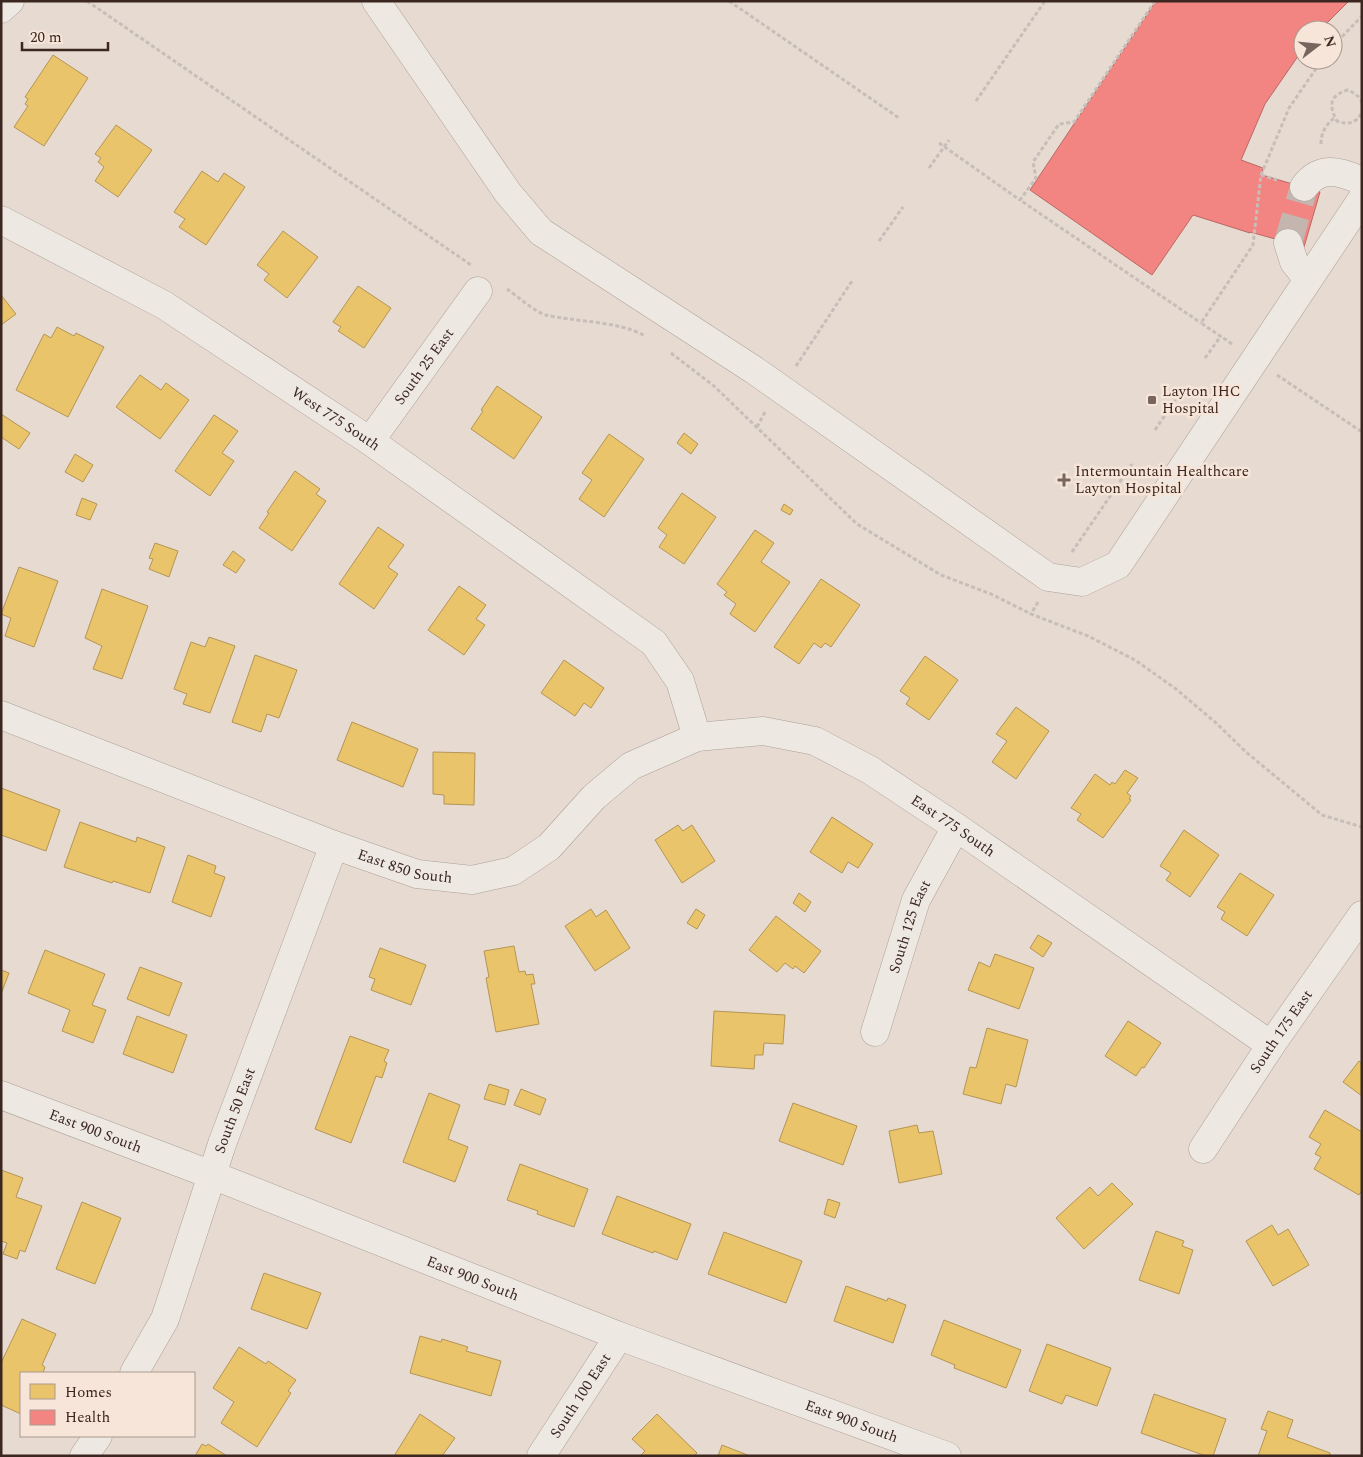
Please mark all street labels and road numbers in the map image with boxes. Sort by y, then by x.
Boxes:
street label: South 25 East [388,323,460,410]
street label: West 775 South [287,381,385,457]
street label: East 775 South [906,789,1000,863]
street label: East 850 South [354,843,454,890]
street label: South 125 East [883,876,937,976]
street label: South 175 East [1244,985,1318,1078]
street label: South 50 East [209,1064,262,1157]
street label: East 900 South [46,1103,145,1159]
street label: East 900 South [423,1250,522,1307]
street label: South 100 East [544,1349,617,1443]
street label: East 900 South [802,1394,901,1449]

